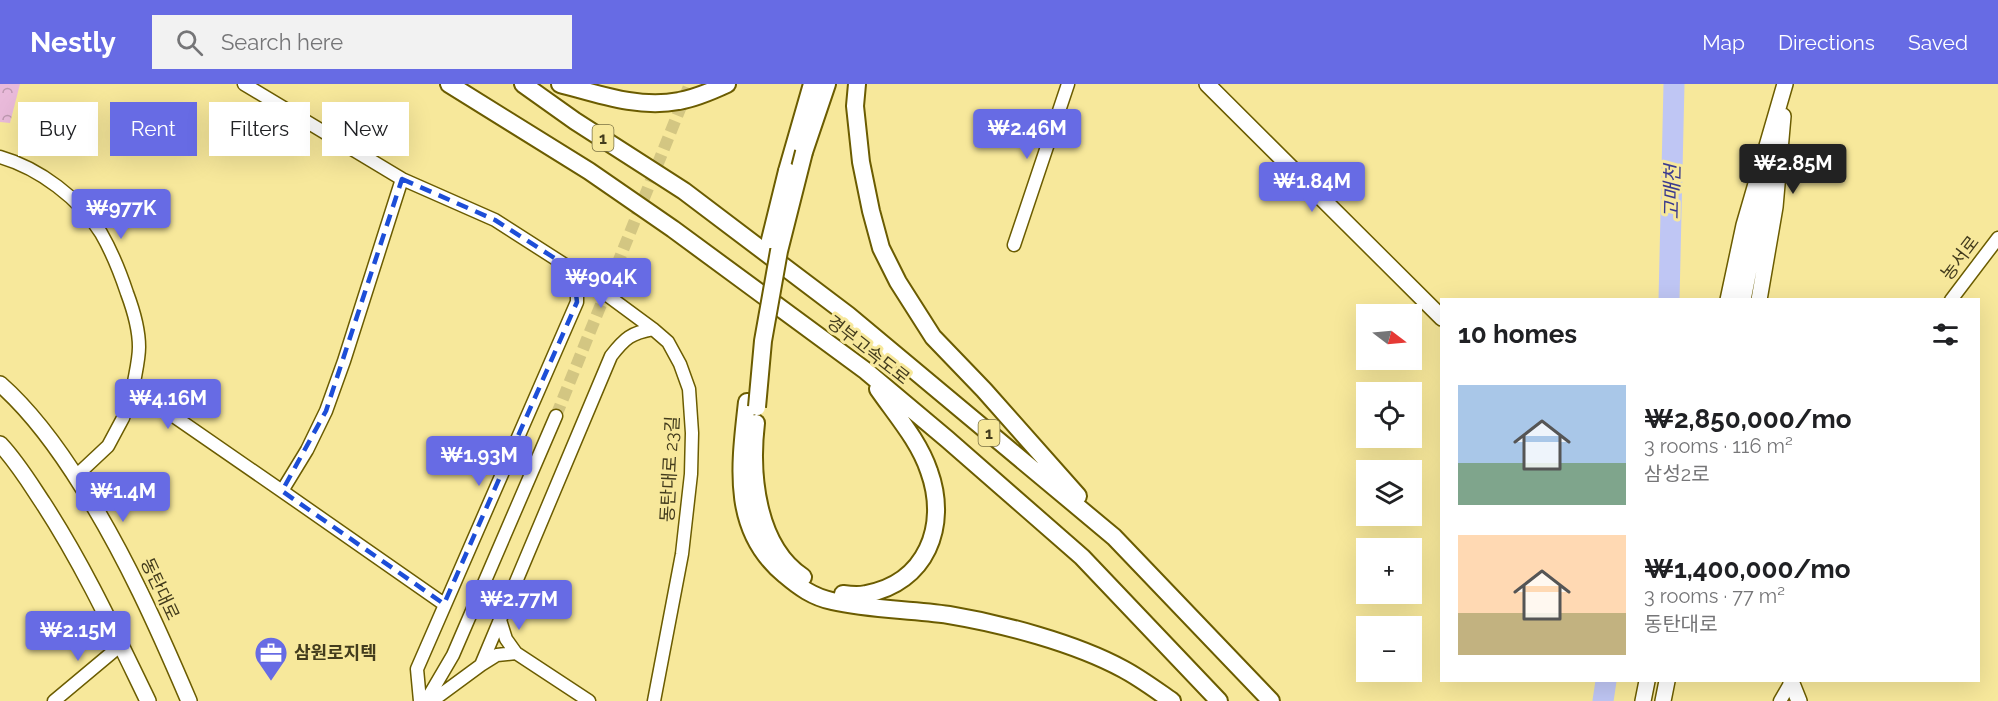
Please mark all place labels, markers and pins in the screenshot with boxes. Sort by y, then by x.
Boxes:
pin: ₩2.46M [978,109,1076,160]
pin: ₩2.85M [1744,144,1842,195]
pin: ₩1.84M [1263,162,1361,213]
pin: ₩977K [79,189,163,240]
pin: ₩904K [559,258,643,309]
pin: ₩4.16M [119,379,217,430]
pin: ₩1.93M [430,436,528,487]
pin: ₩1.4M [81,472,165,523]
pin: ₩2.77M [470,580,568,631]
pin: ₩2.15M [29,611,127,662]
office icon: 삼원로지텍 [253,635,289,682]
place label: 삼원로지텍 [294,642,377,663]

